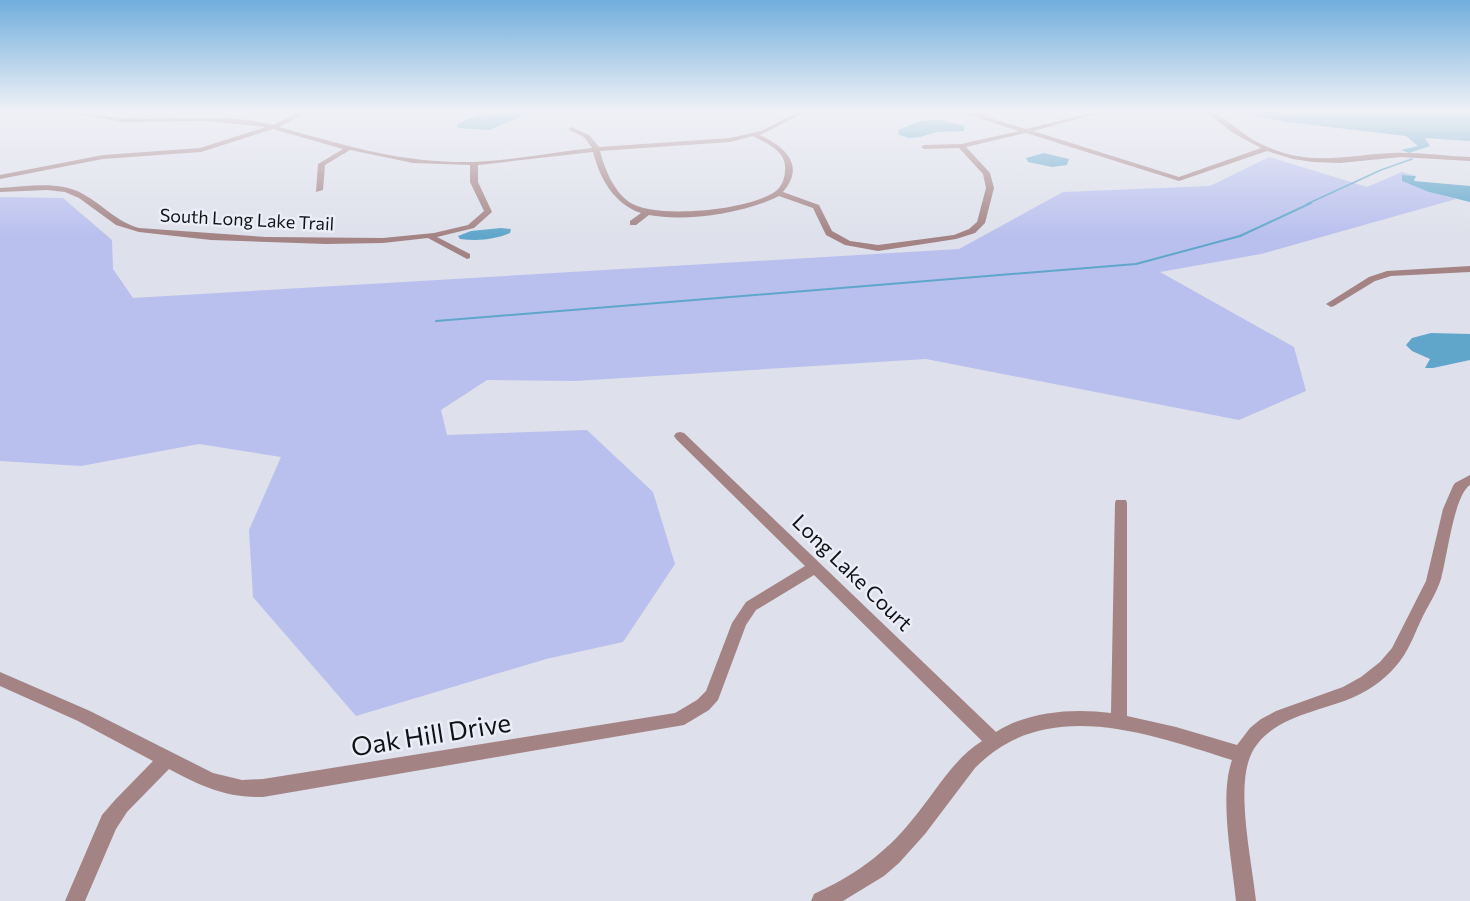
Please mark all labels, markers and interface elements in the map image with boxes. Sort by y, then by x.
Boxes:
street label: South Long Lake Trail [159,203,335,235]
street label: Long Lake Court [788,509,918,635]
street label: Oak Hill Drive [349,706,513,761]

